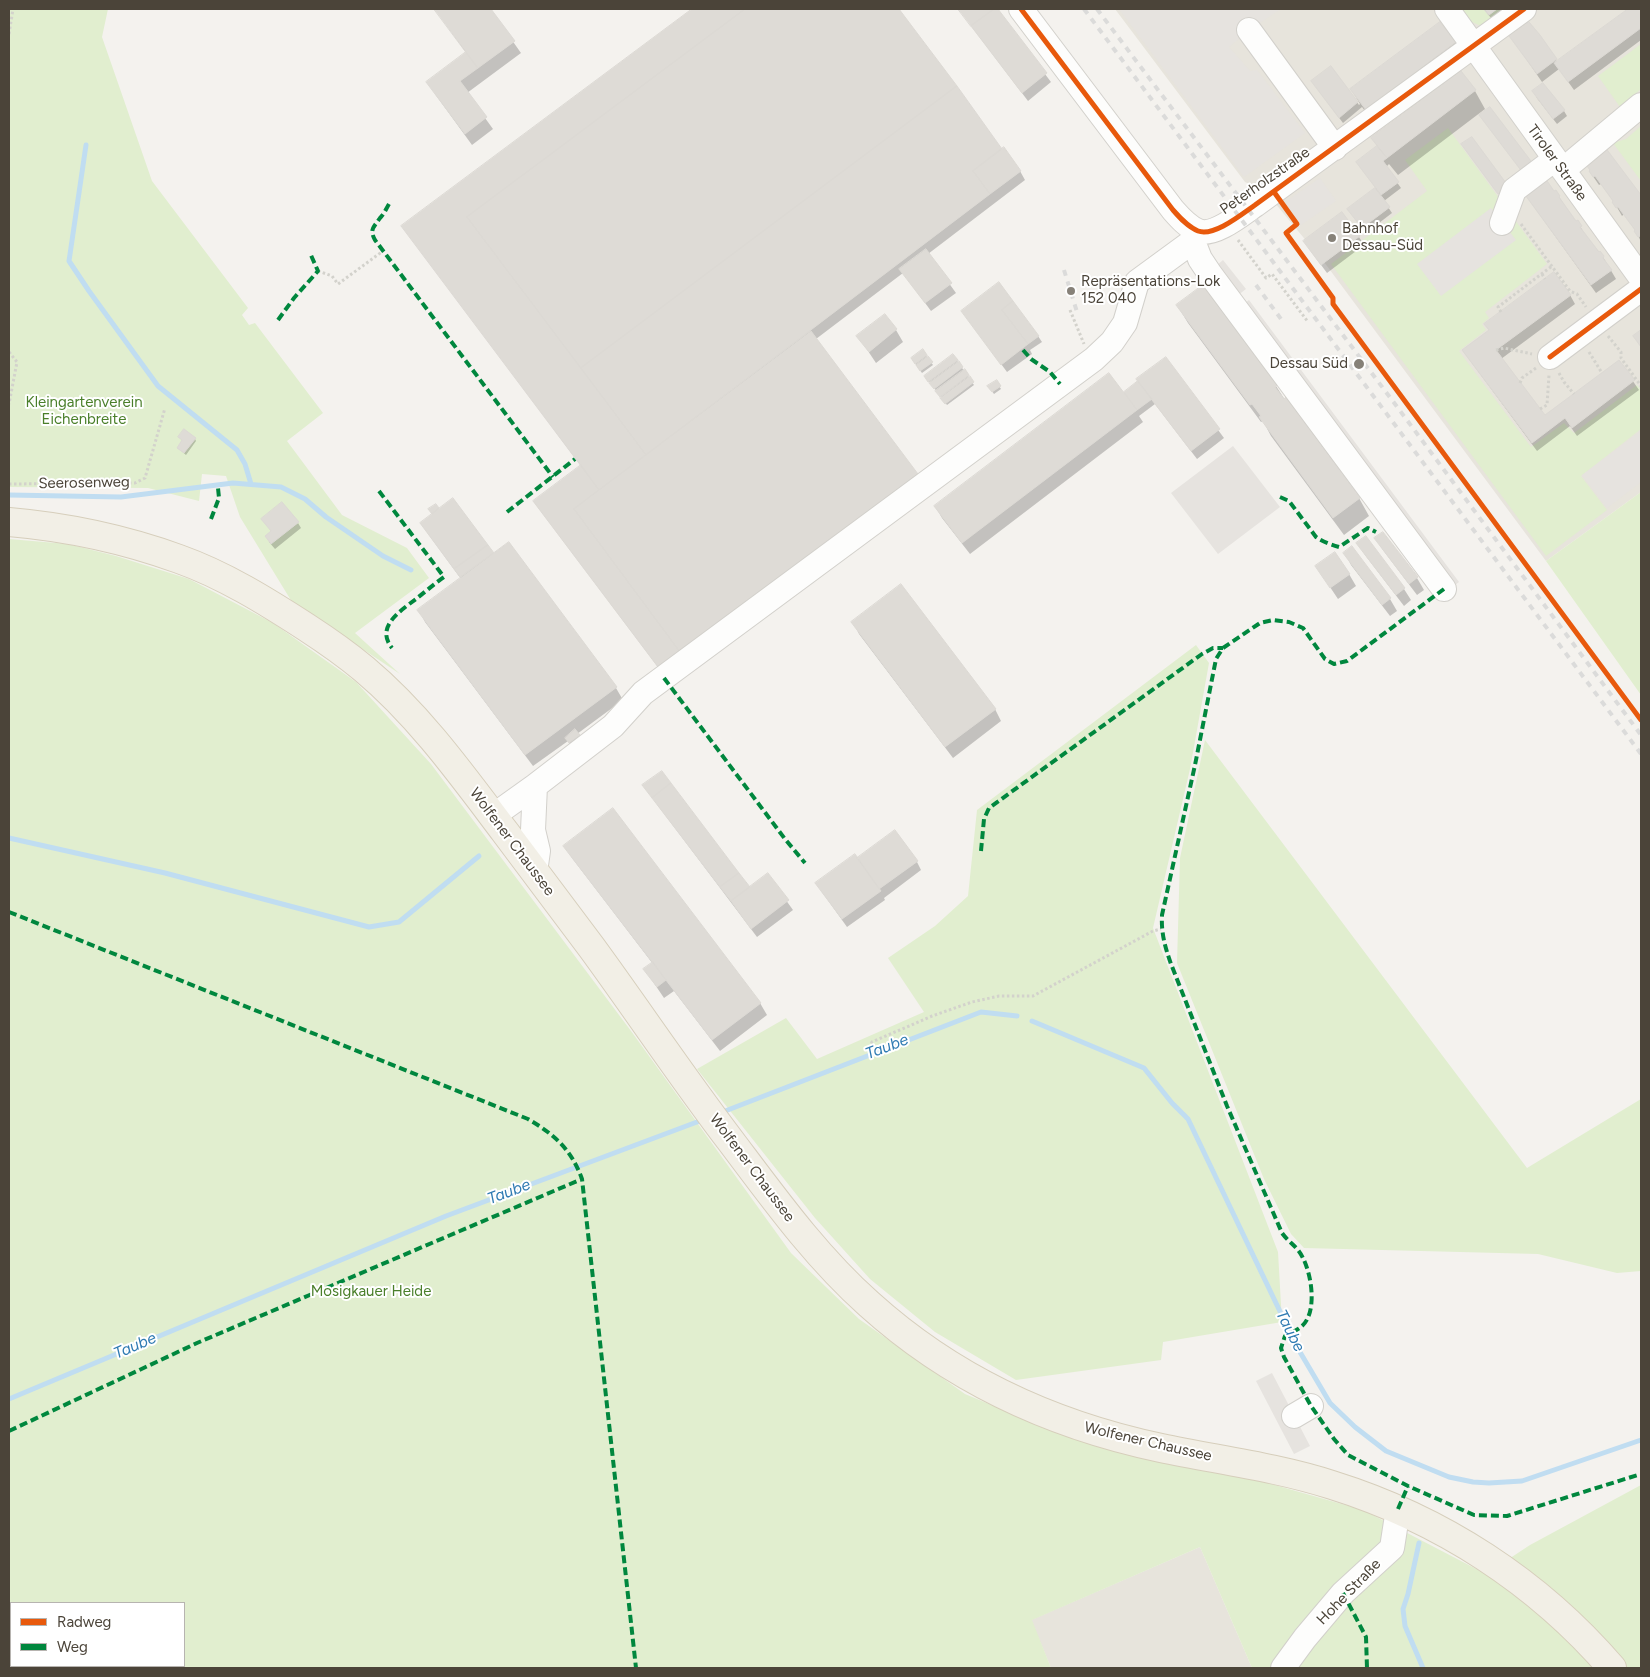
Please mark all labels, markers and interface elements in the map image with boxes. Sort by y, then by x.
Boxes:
street label: Tiroler Straße [1523,121,1591,205]
street label: Peterholzstraße [1217,143,1313,219]
place label: Bahnhof Dessau-Süd [1342,220,1423,255]
marker: Bahnhof Dessau-Süd [1326,232,1338,244]
place label: Repräsentations-Lok 152 040 [1081,273,1220,308]
marker: Repräsentations-Lok 152 040 [1065,285,1077,297]
place label: Dessau Süd [1269,355,1348,373]
marker: Dessau Süd [1352,357,1366,371]
park label: Kleingartenverein Eichenbreite [25,394,143,429]
street label: Seerosenweg [38,473,130,493]
street label: Wolfener Chaussee [466,785,558,899]
water label: Taube [863,1030,911,1064]
street label: Wolfener Chaussee [706,1111,798,1225]
water label: Taube [485,1175,533,1209]
park label: Mosigkauer Heide [311,1283,431,1301]
water label: Taube [1271,1307,1309,1355]
water label: Taube [111,1329,159,1363]
street label: Wolfener Chaussee [1082,1419,1214,1465]
street label: Hohe Straße [1313,1555,1385,1629]
legend [10,1602,185,1667]
text: Radweg [57,1613,111,1631]
text: Weg [57,1638,88,1656]

